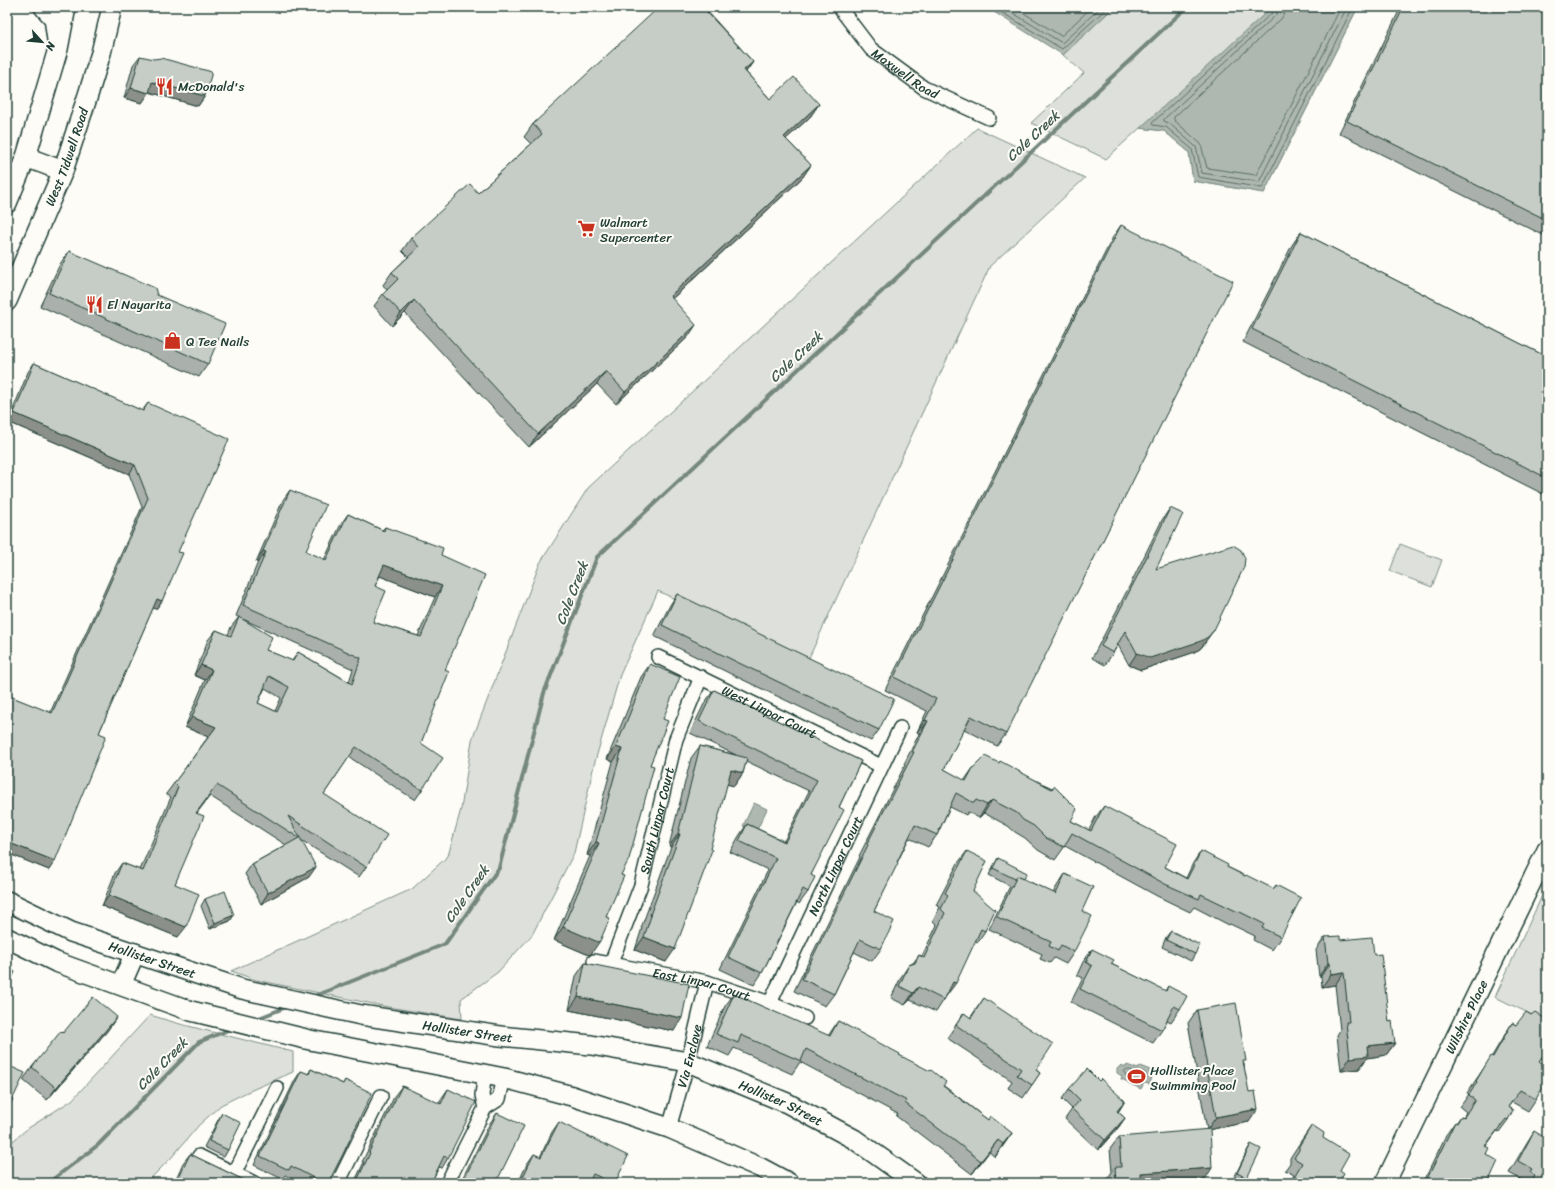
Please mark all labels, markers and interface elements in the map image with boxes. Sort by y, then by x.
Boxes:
north arrow [22,22,62,62]
text: N [40,38,61,54]
street label: Maxwell Road [867,42,944,105]
place label: McDonald's [178,75,244,98]
restaurant icon: McDonald's [155,76,175,96]
water label: Cole Creek [1000,103,1067,168]
street label: West Tidwell Road [38,104,95,210]
place label: Walmart Supercenter [600,211,672,249]
supermarket icon: Walmart Supercenter [577,219,597,239]
place label: El Nayarita [107,293,172,316]
restaurant icon: El Nayarita [84,294,104,314]
water label: Cole Creek [763,324,830,389]
place label: Q Tee Nails [186,330,249,353]
shop icon: Q Tee Nails [163,331,183,351]
water label: Cole Creek [548,556,596,629]
street label: West Linpar Court [718,678,821,745]
street label: South Linpar Court [633,764,680,876]
street label: North Linpar Court [801,811,869,919]
water label: Cole Creek [438,858,497,928]
street label: Hollister Street [106,934,199,985]
street label: East Linpar Court [651,961,754,1007]
street label: Wilshire Place [1438,975,1494,1058]
street label: Hollister Street [421,1013,514,1049]
street label: Via Enclave [670,1021,708,1090]
water label: Cole Creek [130,1030,195,1097]
place label: Hollister Place Swimming Pool [1150,1059,1236,1097]
sports icon: Hollister Place Swimming Pool [1127,1067,1147,1087]
street label: Hollister Street [735,1073,828,1132]

